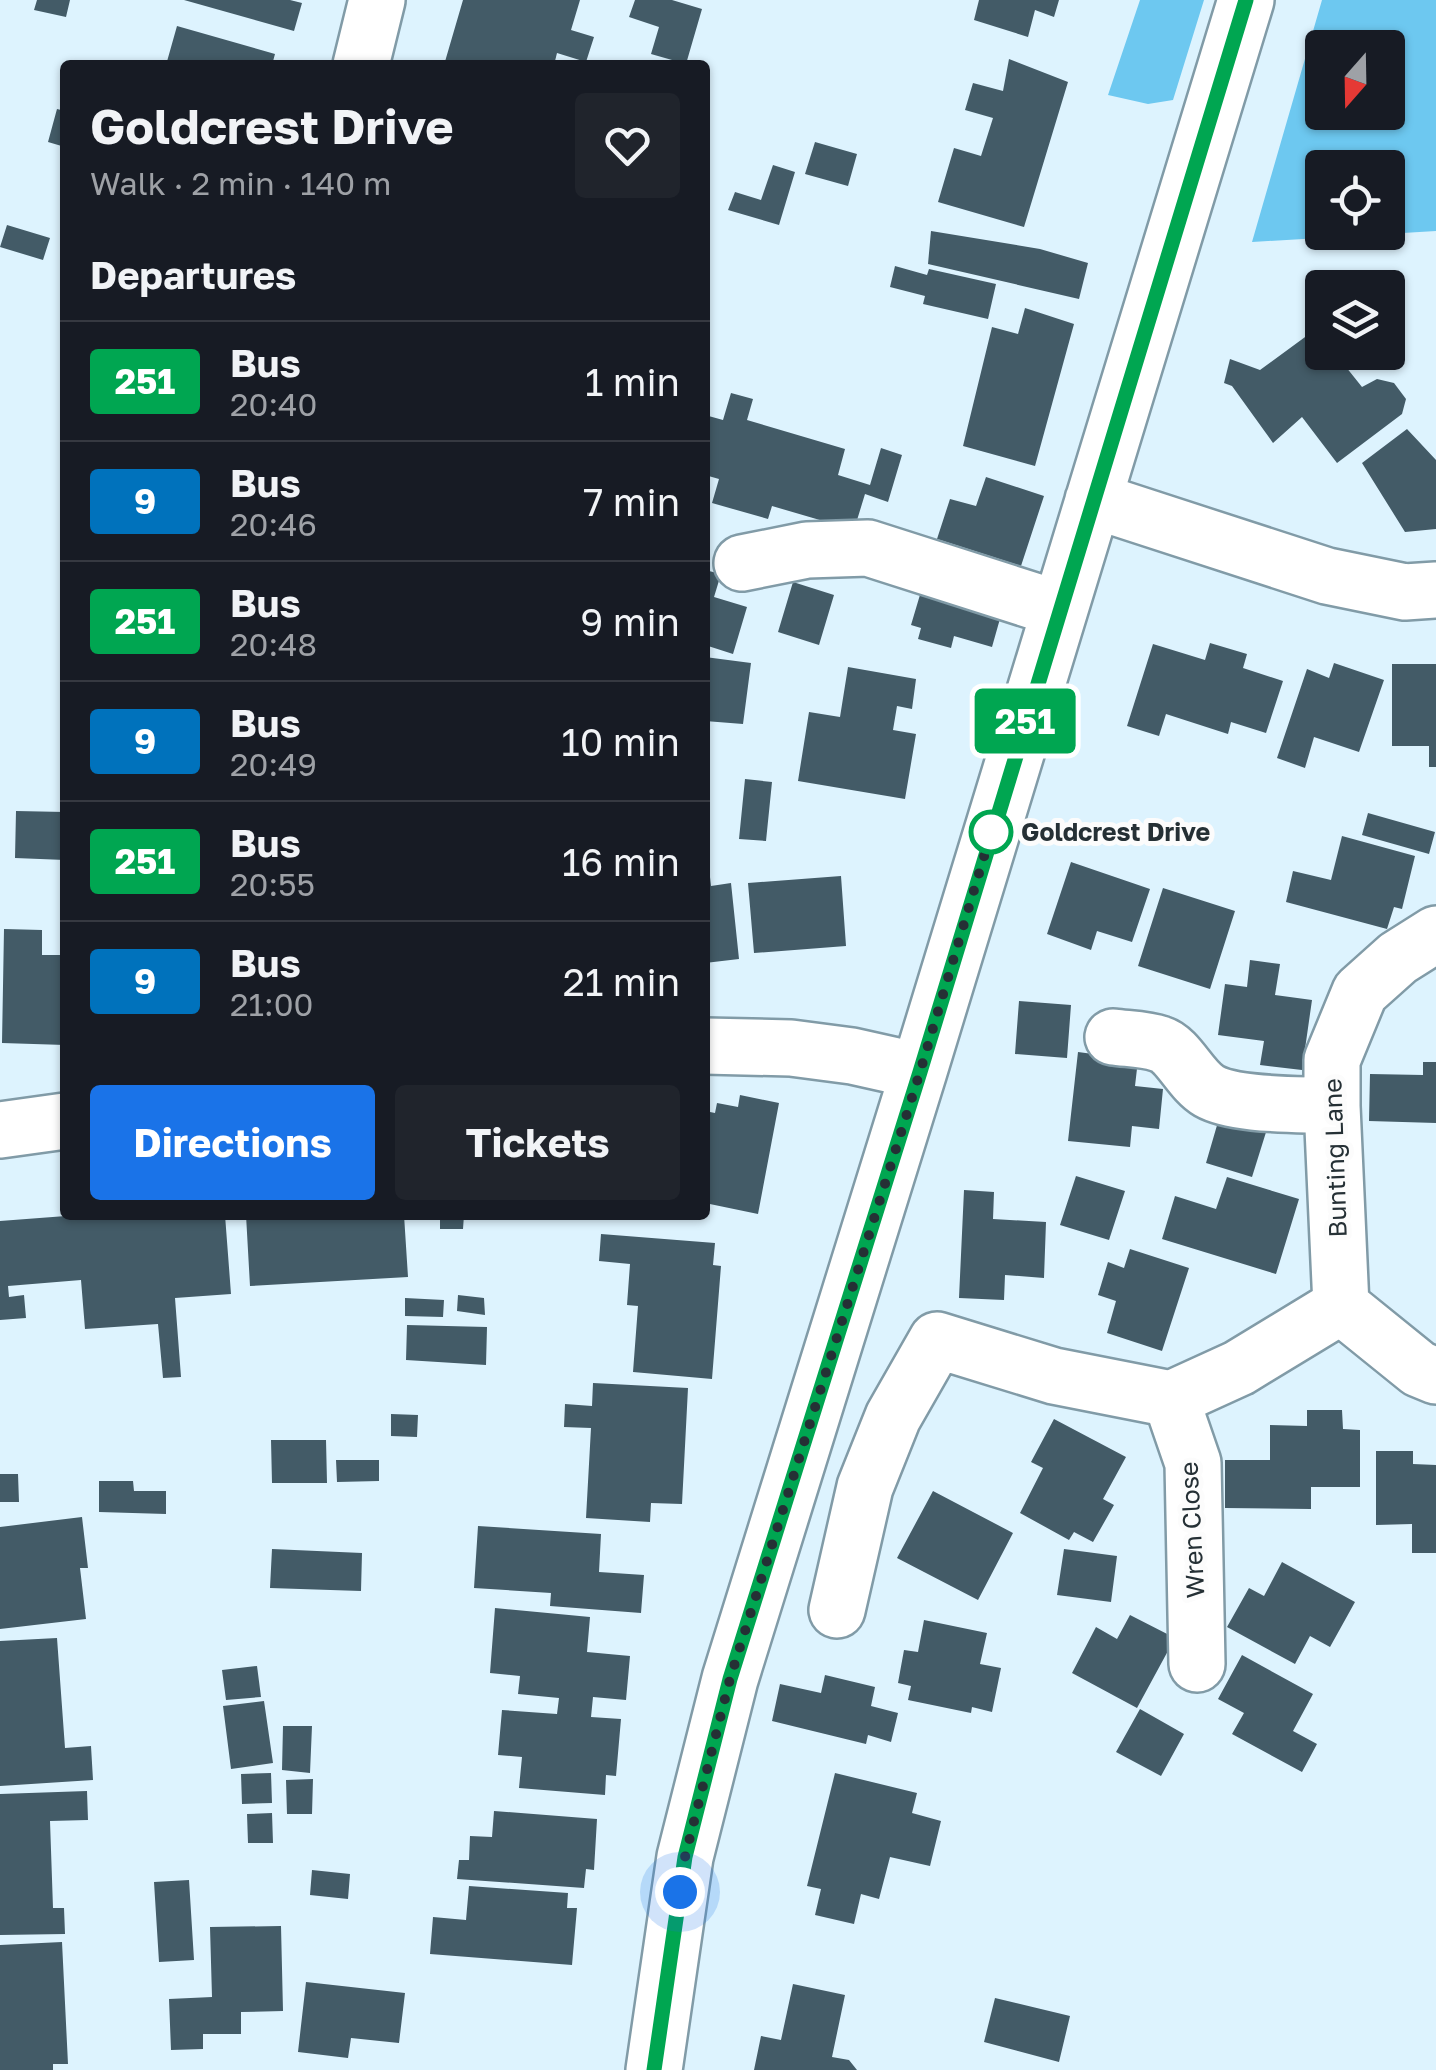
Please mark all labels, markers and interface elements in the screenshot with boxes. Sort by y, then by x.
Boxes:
north arrow [1305,30,1405,130]
map controls [1305,30,1405,370]
button: heart [575,93,680,198]
text: Goldcrest Drive [90,97,454,155]
button: locate [1305,150,1405,250]
text: Walk · 2 min · 140 m [90,164,391,202]
text: Departures [90,252,296,297]
button: layers [1305,270,1405,370]
text: Bus [230,340,301,385]
text: 1 min [585,359,680,404]
text: 251 [115,360,175,402]
text: 20:40 [230,385,317,423]
text: Bus [230,460,301,505]
text: 7 min [583,479,680,524]
text: 9 [134,480,156,522]
text: 20:46 [230,505,317,543]
text: Bus [230,580,301,625]
text: 9 min [580,599,680,644]
text: 251 [115,600,175,642]
text: 20:48 [230,625,317,663]
line badge: 251 [968,688,1082,754]
text: Bus [230,700,301,745]
text: 251 [995,700,1055,742]
text: 10 min [561,719,680,764]
text: 9 [134,720,156,762]
text: 20:49 [230,745,317,783]
marker: Goldcrest Drive [970,811,1012,853]
place label: Goldcrest Drive [1021,816,1210,847]
text: Bus [230,820,301,865]
text: 16 min [562,839,680,884]
text: 251 [115,840,175,882]
text: 20:55 [230,865,315,903]
text: Bus [230,940,301,985]
text: 21 min [563,959,680,1004]
text: 9 [134,960,156,1002]
text: 21:00 [230,985,313,1023]
street label: Bunting Lane [1316,1078,1353,1238]
button: Directions [90,1085,375,1200]
button: Tickets [395,1085,680,1200]
street label: Wren Close [1172,1461,1211,1599]
your location [655,1867,705,1917]

